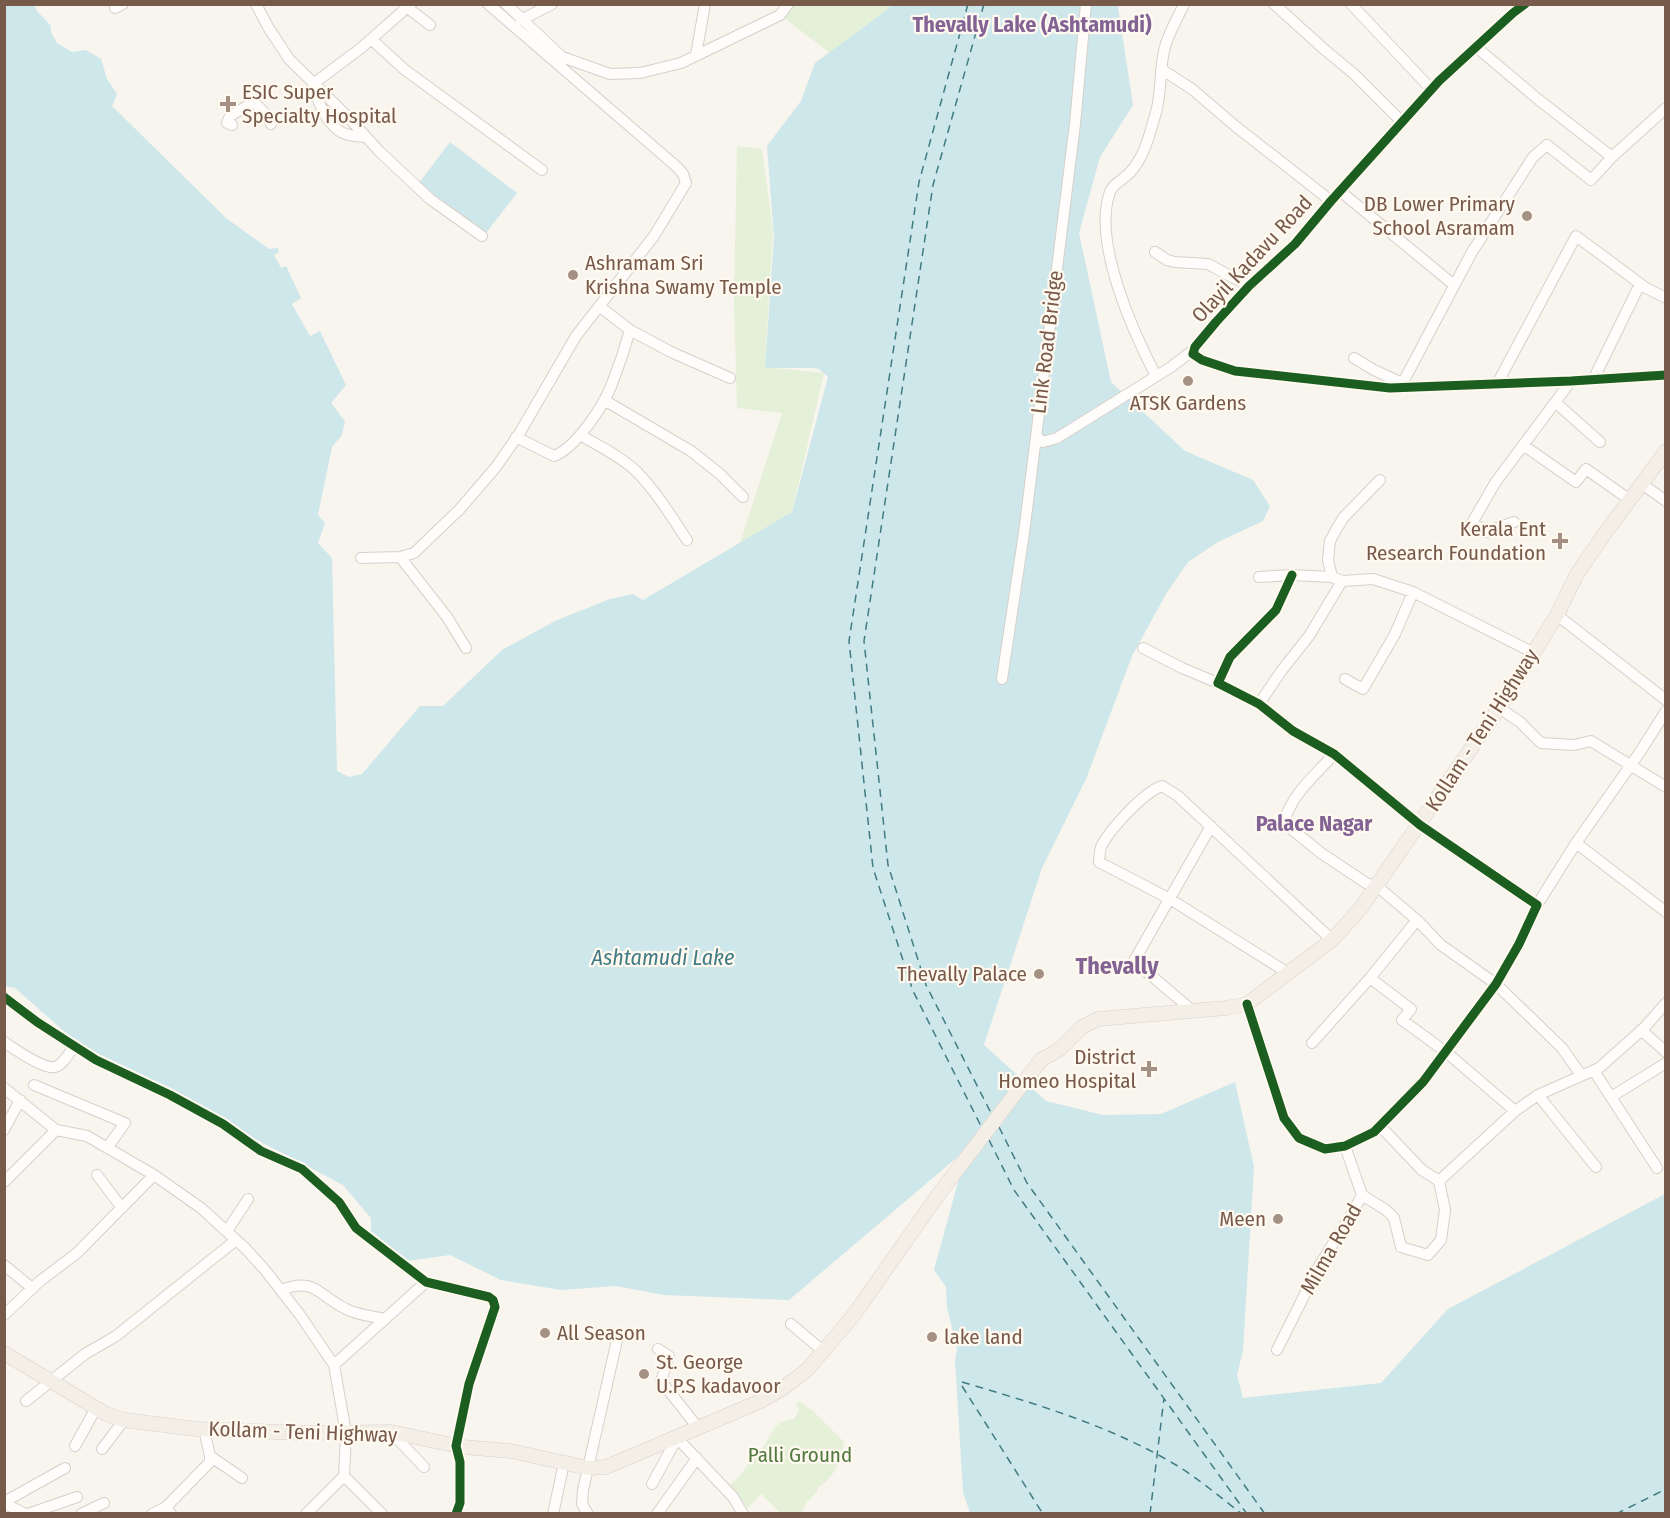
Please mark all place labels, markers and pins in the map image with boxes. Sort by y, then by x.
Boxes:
place label: ESIC Super Specialty Hospital [242,79,397,129]
marker: ESIC Super Specialty Hospital [219,95,237,113]
place label: DB Lower Primary School Asramam [1364,191,1516,241]
marker: DB Lower Primary School Asramam [1520,209,1534,223]
place label: Ashramam Sri Krishna Swamy Temple [585,250,782,300]
marker: Ashramam Sri Krishna Swamy Temple [566,268,580,282]
marker: ATSK Gardens [1181,374,1195,388]
place label: ATSK Gardens [1130,390,1246,416]
place label: Kerala Ent Research Foundation [1366,516,1546,566]
marker: Kerala Ent Research Foundation [1551,532,1569,550]
place label: Thevally Palace [897,961,1027,987]
marker: Thevally Palace [1032,967,1046,981]
place label: District Homeo Hospital [998,1044,1136,1094]
marker: District Homeo Hospital [1140,1060,1158,1078]
place label: Meen [1219,1206,1266,1232]
marker: Meen [1271,1212,1285,1226]
place label: All Season [557,1320,646,1346]
place label: lake land [944,1324,1023,1350]
marker: All Season [538,1326,552,1340]
marker: lake land [925,1330,939,1344]
place label: St. George U.P.S kadavoor [656,1349,781,1399]
marker: St. George U.P.S kadavoor [637,1367,651,1381]

